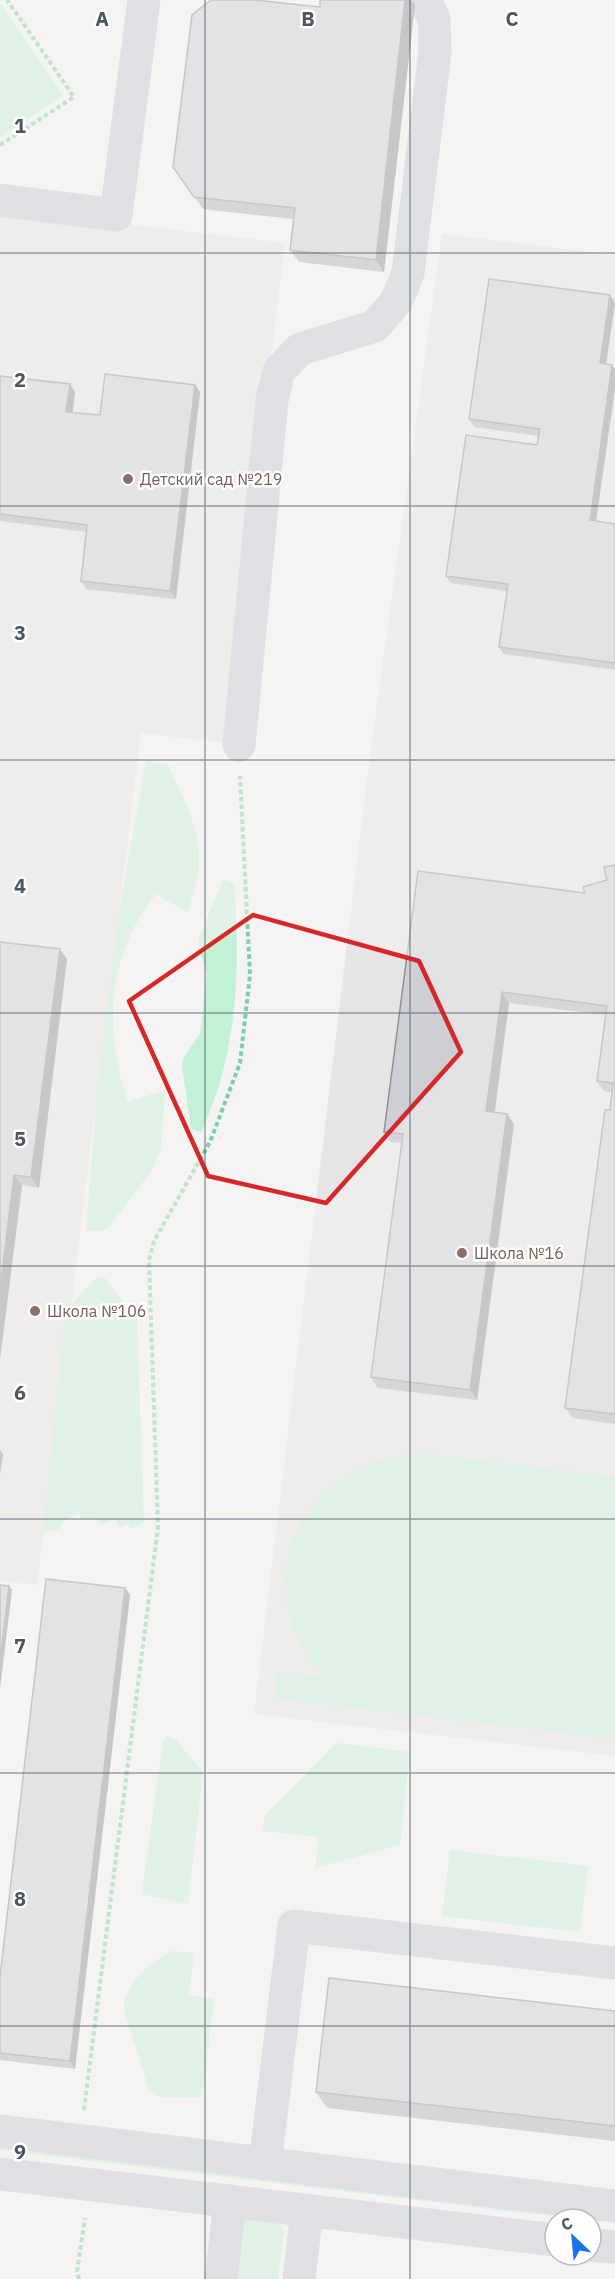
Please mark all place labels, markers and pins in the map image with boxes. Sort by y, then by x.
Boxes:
place label: Детский сад №219 [140,469,282,489]
marker: Детский сад №219 [121,472,135,486]
place label: Школа №16 [474,1243,564,1263]
marker: Школа №16 [455,1246,469,1260]
place label: Школа №106 [47,1301,146,1321]
marker: Школа №106 [28,1304,42,1318]

